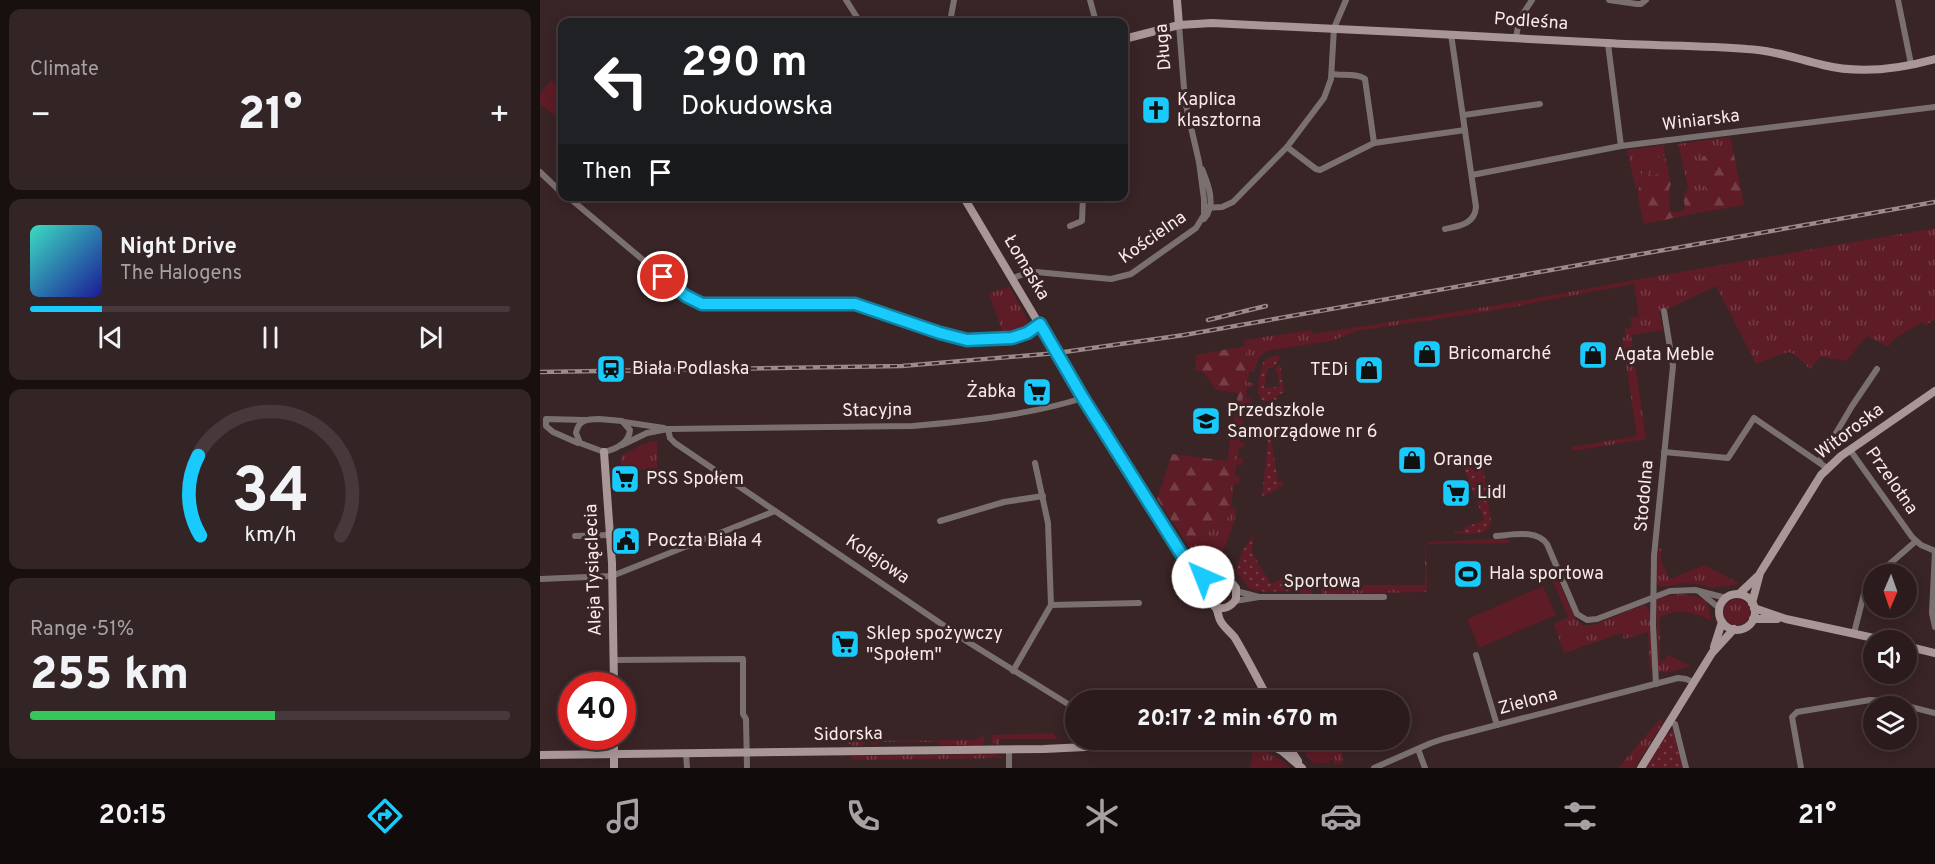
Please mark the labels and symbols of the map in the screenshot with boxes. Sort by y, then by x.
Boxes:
street label: Podleśna [1493,8,1569,36]
street label: Długa [1151,23,1177,71]
place label: Kaplica klasztorna [1177,89,1261,133]
church icon: Kaplica klasztorna [1140,94,1172,126]
street label: Winiarska [1661,105,1741,137]
street label: Kościelna [1115,206,1191,270]
street label: Łomaska [998,231,1054,305]
pin [637,251,688,302]
shop icon: Bricomarché [1411,338,1443,370]
shop icon: Agata Meble [1577,339,1609,371]
place label: Bricomarché [1448,343,1551,366]
place label: Agata Meble [1614,344,1715,367]
station icon: Biała Podlaska [595,353,627,385]
shop icon: TEDi [1353,354,1385,386]
place label: Biała Podlaska [632,358,749,381]
place label: TEDi [1310,359,1348,382]
supermarket icon: Żabka [1021,376,1053,408]
place label: Żabka [966,379,1016,404]
street label: Stacyjna [842,399,912,423]
street label: Witoroska [1811,399,1889,465]
place label: Przedszkole Samorządowe nr 6 [1227,400,1378,444]
school or university icon: Przedszkole Samorządowe nr 6 [1190,405,1222,437]
street label: Przelotna [1859,443,1923,519]
shop icon: Orange [1396,444,1428,476]
place label: Orange [1433,449,1493,472]
street label: Stodolna [1630,459,1660,533]
supermarket icon: PSS Społem [609,463,641,495]
place label: PSS Społem [646,468,744,491]
supermarket icon: Lidl [1440,477,1472,509]
place label: Lidl [1477,482,1506,505]
street label: Aleja Tysiąclecia [580,503,608,637]
public building icon: Poczta Biała 4 [610,525,642,557]
place label: Poczta Biała 4 [647,530,762,553]
street label: Kolejowa [841,530,913,590]
position arrow [1171,545,1235,609]
sports icon: Hala sportowa [1452,558,1484,590]
place label: Hala sportowa [1489,563,1604,586]
north arrow [1863,564,1917,618]
street label: Sportowa [1283,571,1361,594]
place label: Sklep spożywczy "Społem" [866,623,1003,667]
supermarket icon: Sklep spożywczy "Społem" [829,628,861,660]
speed limit sign: 40 [558,672,636,750]
street label: Zielona [1496,683,1560,721]
street label: Sidorska [813,723,883,747]

